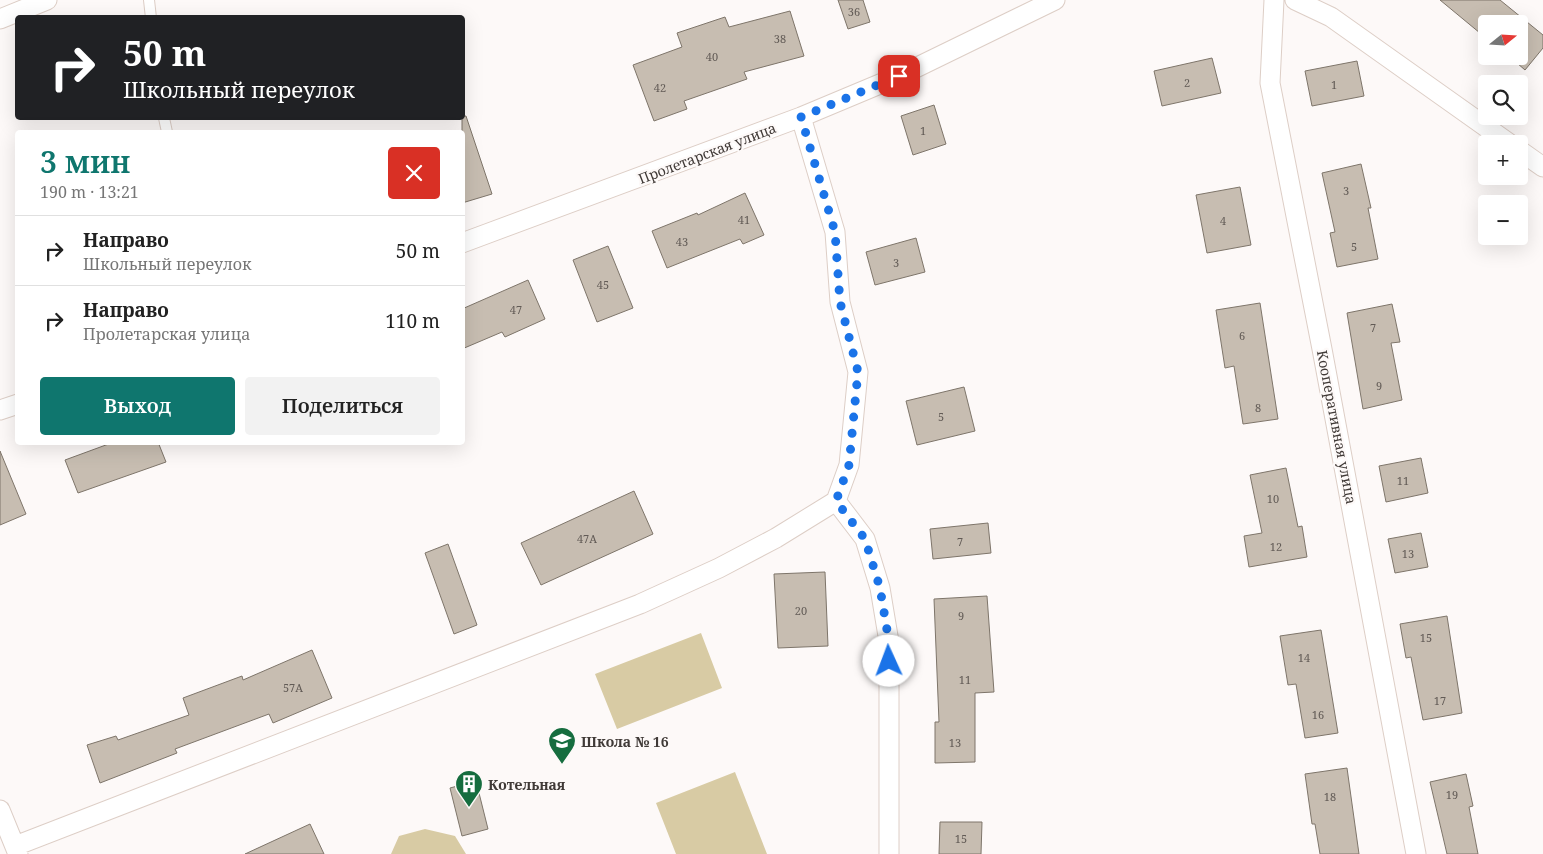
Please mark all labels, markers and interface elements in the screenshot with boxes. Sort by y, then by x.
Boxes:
house number: 36 [848,4,860,19]
north arrow [1478,15,1528,65]
map controls [1478,15,1528,245]
text: 50 m [123,29,206,76]
house number: 38 [774,31,786,46]
icon: right [40,35,105,100]
house number: 40 [706,49,718,64]
pin [878,55,920,97]
icon: arrive [885,62,913,90]
text: Школьный переулок [123,74,355,104]
house number: 2 [1184,75,1190,90]
button: search [1478,75,1528,125]
house number: 1 [1331,77,1337,92]
house number: 42 [654,80,666,95]
street label: Пролетарская улица [635,118,779,188]
house number: 1 [920,123,926,138]
button: + [1478,135,1528,185]
text: 3 мин [40,141,130,182]
button: close [388,147,440,199]
text: 190 m · 13:21 [40,181,139,203]
house number: 3 [1343,183,1349,198]
button: − [1478,195,1528,245]
house number: 41 [738,212,750,227]
house number: 4 [1220,213,1226,228]
text: Направо [83,227,169,253]
house number: 43 [676,234,688,249]
icon: right [40,237,68,265]
text: 50 m [396,238,440,264]
house number: 5 [1351,239,1357,254]
text: Школьный переулок [83,253,252,275]
house number: 3 [893,255,899,270]
house number: 45 [597,277,609,292]
text: Направо [83,297,169,323]
house number: 47 [510,302,522,317]
icon: right [40,307,68,335]
text: 110 m [385,308,440,334]
house number: 7 [1370,320,1376,335]
text: Пролетарская улица [83,323,250,345]
house number: 6 [1239,328,1245,343]
street label: Кооперативная улица [1313,348,1361,506]
button: Выход [40,377,235,435]
button: Поделиться [245,377,440,435]
house number: 9 [1376,378,1382,393]
house number: 8 [1255,400,1261,415]
house number: 5 [938,409,944,424]
house number: 11 [1397,473,1409,488]
house number: 10 [1267,491,1279,506]
house number: 47А [577,531,597,546]
house number: 7 [957,534,963,549]
house number: 12 [1270,539,1282,554]
house number: 13 [1402,546,1414,561]
house number: 20 [795,603,807,618]
house number: 9 [958,608,964,623]
house number: 15 [1420,630,1432,645]
position arrow [862,634,914,686]
house number: 14 [1298,650,1310,665]
house number: 11 [959,672,971,687]
house number: 57А [283,680,303,695]
house number: 17 [1434,693,1446,708]
house number: 16 [1312,707,1324,722]
school or university icon: Школа № 16 [547,726,577,765]
place label: Школа № 16 [581,732,669,751]
house number: 13 [949,735,961,750]
building icon: Котельная [454,769,484,808]
place label: Котельная [488,775,566,794]
house number: 19 [1446,787,1458,802]
house number: 18 [1324,789,1336,804]
house number: 15 [955,831,967,846]

